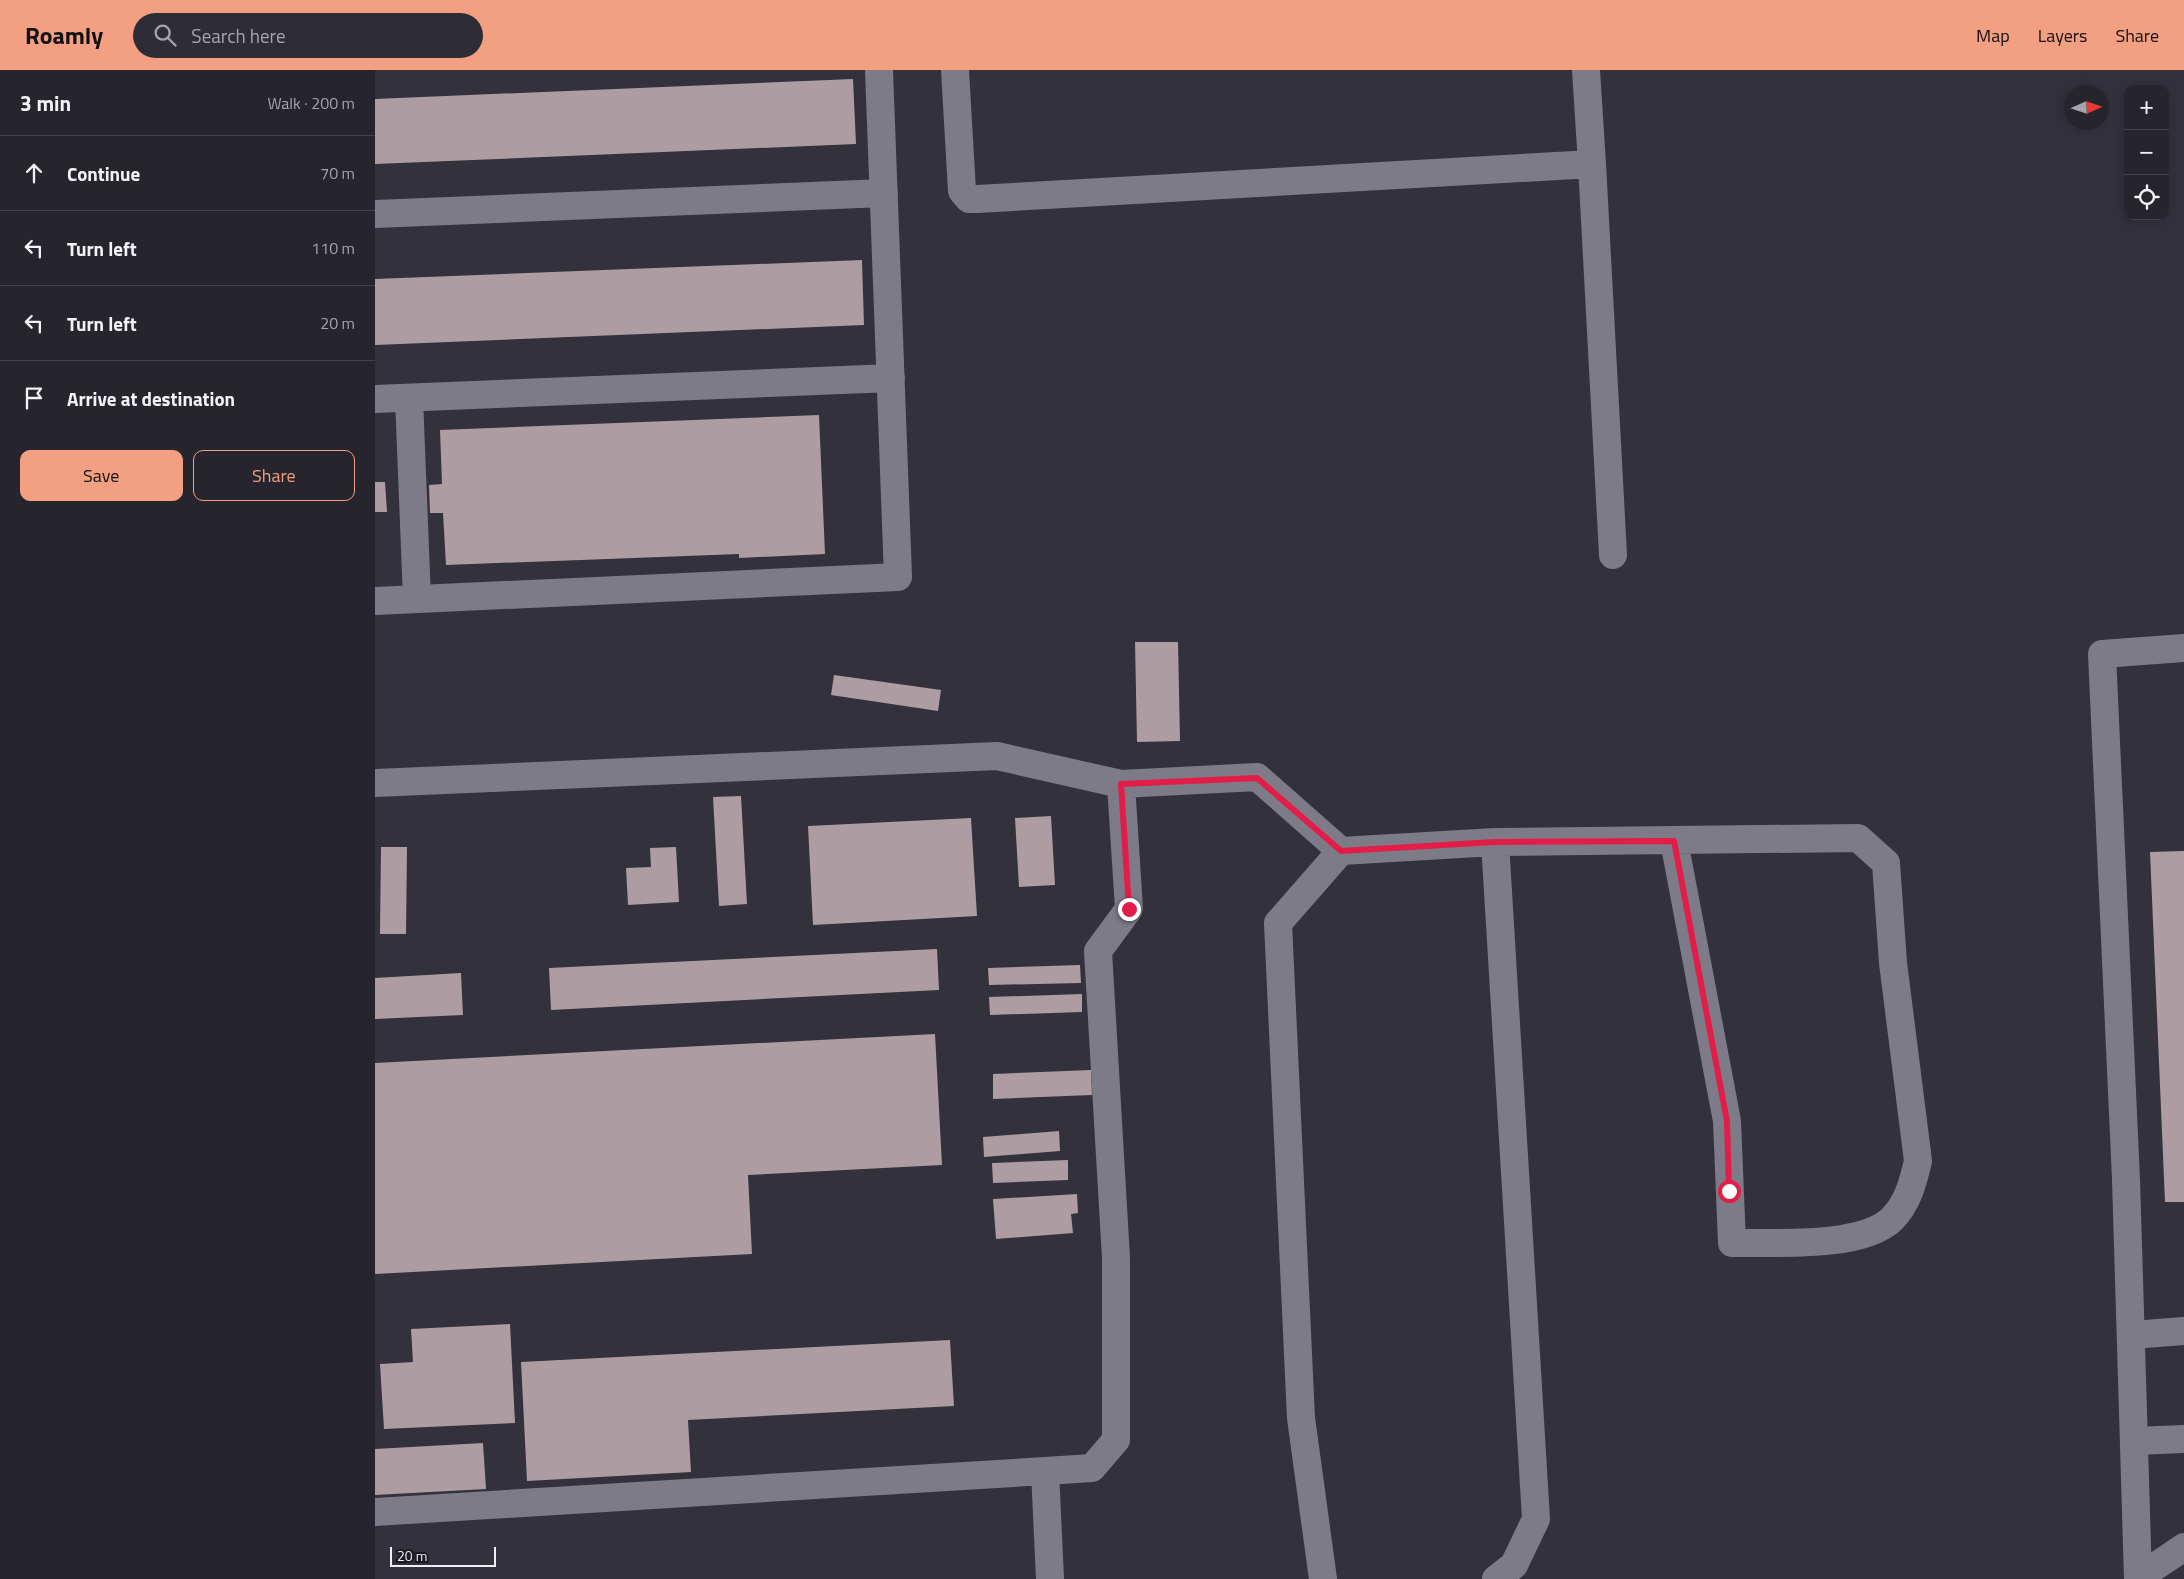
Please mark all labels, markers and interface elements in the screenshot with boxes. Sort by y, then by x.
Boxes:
search box [133,13,483,58]
text: Roamly [25,17,103,53]
icon: search [151,21,179,49]
text: Search here [191,21,286,50]
text: Map [1976,22,2010,49]
text: Layers [2038,22,2087,49]
text: Share [2115,22,2159,49]
north arrow [2064,85,2109,130]
map controls [2124,85,2169,220]
button: + [2124,85,2169,130]
text: 3 min [20,87,71,119]
text: Walk · 200 m [267,91,355,115]
button: − [2124,130,2169,175]
icon: ahead [20,159,48,187]
text: Continue [67,159,140,188]
text: 70 m [320,161,355,185]
button: locate [2124,175,2169,220]
icon: left [20,234,48,262]
text: Turn left [67,234,137,263]
text: 110 m [311,236,355,260]
icon: left [20,309,48,337]
text: Turn left [67,309,137,338]
text: 20 m [320,311,355,335]
icon: arrive [20,384,48,412]
text: Arrive at destination [67,384,235,413]
button: Save [20,450,183,501]
button: Share [193,450,355,501]
route end [1118,898,1141,921]
route start [1718,1180,1741,1203]
scale bar [390,1544,496,1567]
text: 20 m [397,1545,427,1566]

